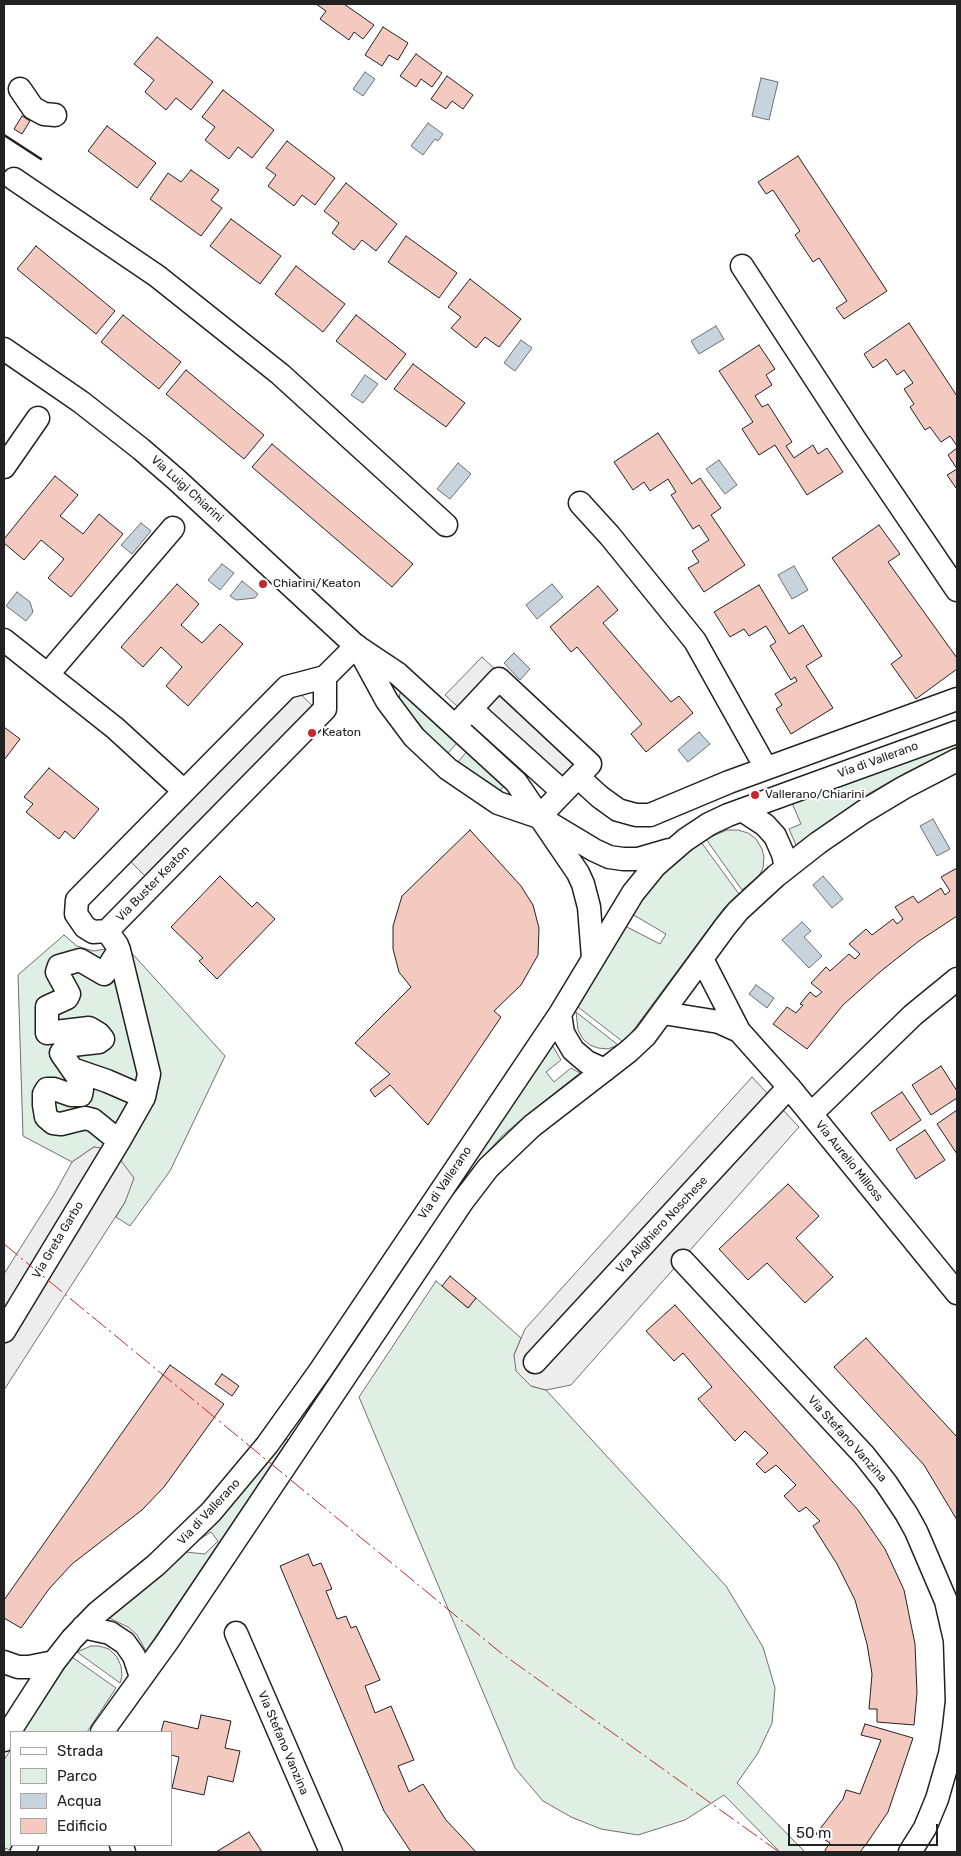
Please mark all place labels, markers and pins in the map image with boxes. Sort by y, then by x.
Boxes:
place label: Chiarini/Keaton [273,577,361,591]
marker: Chiarini/Keaton [257,578,269,590]
place label: Keaton [322,726,361,740]
marker: Keaton [306,727,318,739]
place label: Vallerano/Chiarini [765,788,864,802]
marker: Vallerano/Chiarini [749,789,761,801]

